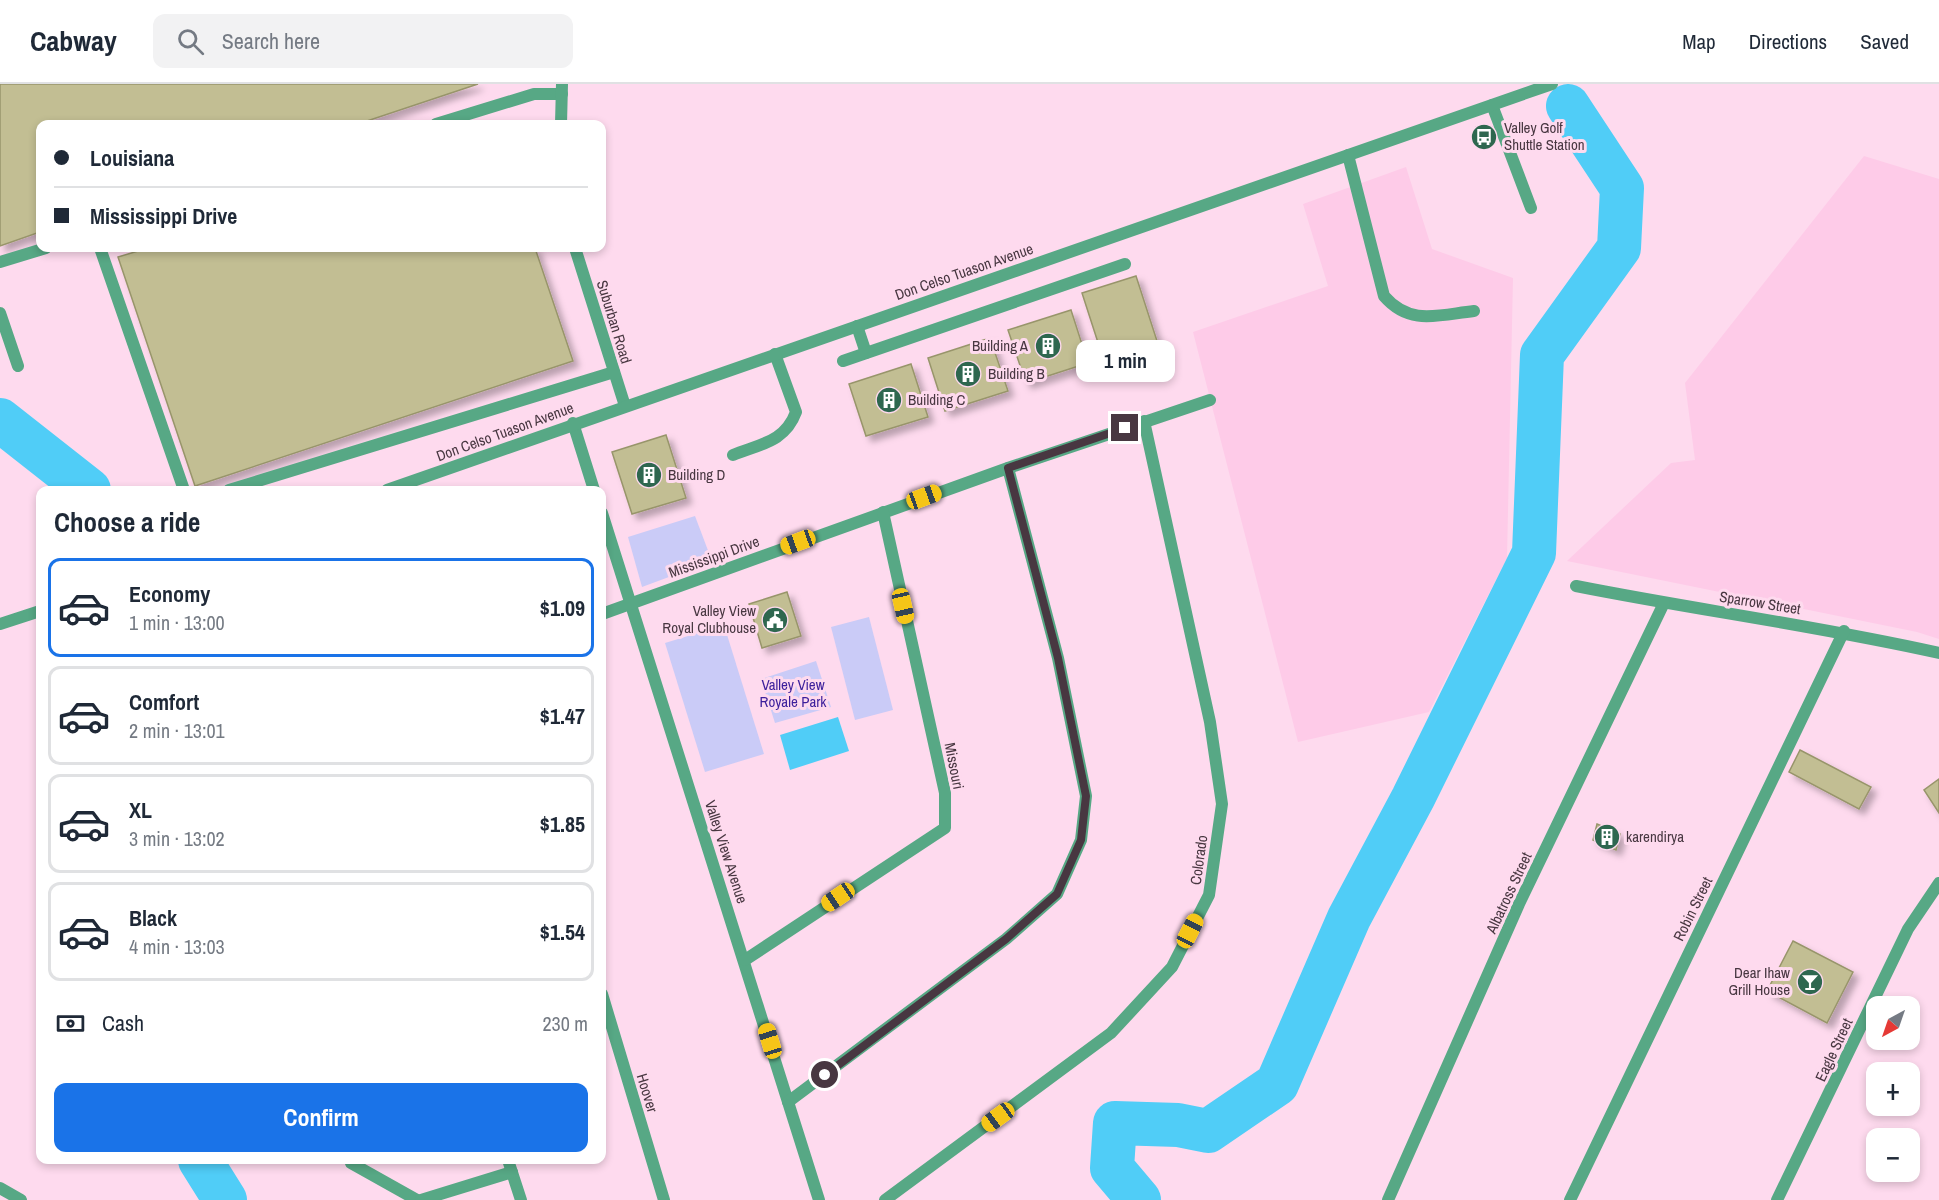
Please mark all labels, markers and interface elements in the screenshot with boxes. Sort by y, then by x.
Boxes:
search box [153,14,573,68]
text: Cabway [30,22,117,60]
icon: search [174,25,207,58]
text: Search here [222,26,320,56]
text: Map [1682,27,1716,56]
text: Directions [1749,27,1827,56]
text: Saved [1860,27,1909,56]
place label: Valley Golf Shuttle Station [1504,117,1585,155]
bus stop icon: Valley Golf Shuttle Station [1469,122,1499,152]
text: Louisiana [90,143,174,173]
text: Mississippi Drive [90,201,237,231]
street label: Don Celso Tuason Avenue [892,238,1036,305]
street label: Suburban Road [592,278,637,366]
building icon: Building A [1033,331,1063,361]
place label: Building A [972,335,1029,356]
callout: 1 min [1076,341,1174,383]
text: 1 min [1104,347,1147,374]
building icon: Building B [953,359,983,389]
place label: Building B [988,363,1045,384]
building icon: Building C [874,385,904,415]
place label: Building C [908,389,966,410]
street label: Don Celso Tuason Avenue [433,397,577,466]
route end [1111,414,1138,441]
building icon: Building D [634,460,664,490]
place label: Building D [668,464,726,485]
car [904,482,944,512]
text: Choose a ride [54,504,200,540]
car [778,527,818,557]
street label: Mississippi Drive [666,530,762,583]
text: Economy [129,579,210,609]
icon: car [57,581,111,635]
car [890,586,916,626]
street label: Sparrow Street [1718,586,1803,619]
text: $1.09 [540,593,585,623]
place label: Valley View Royal Clubhouse [662,600,756,638]
public building icon: Valley View Royal Clubhouse [760,605,790,635]
text: 1 min · 13:00 [129,609,225,636]
park label: Valley View Royale Park [760,674,827,712]
text: Comfort [129,687,199,717]
icon: car [57,689,111,743]
text: $1.47 [540,701,585,731]
text: 2 min · 13:01 [129,717,225,744]
street label: Missouri [940,741,969,791]
text: XL [129,795,152,825]
icon: car [57,797,111,851]
street label: Valley View Avenue [700,798,753,906]
text: $1.85 [540,809,585,839]
building icon: karendirya [1592,822,1622,852]
text: 3 min · 13:02 [129,825,225,852]
place label: karendirya [1626,826,1684,847]
street label: Colorado [1185,834,1212,886]
street label: Albatross Street [1480,848,1537,938]
street label: Robin Street [1668,873,1717,944]
car [818,879,858,915]
text: Black [129,903,177,933]
icon: car [57,905,111,959]
car [1174,911,1206,951]
text: $1.54 [540,917,585,947]
text: 4 min · 13:03 [129,933,225,960]
place label: Dear Ihaw Grill House [1728,962,1790,1000]
bar icon: Dear Ihaw Grill House [1795,967,1825,997]
north arrow [1866,996,1920,1050]
map controls [1866,996,1920,1182]
icon: cash [54,1007,87,1040]
text: Cash [102,1008,144,1038]
text: 230 m [542,1010,588,1037]
street label: Eagle Street [1810,1014,1858,1085]
car [756,1021,784,1061]
route start [811,1061,838,1088]
button: + [1866,1062,1920,1116]
street label: Hoover [632,1071,663,1115]
button: Confirm [54,1083,588,1152]
car [978,1099,1018,1135]
button: − [1866,1128,1920,1182]

